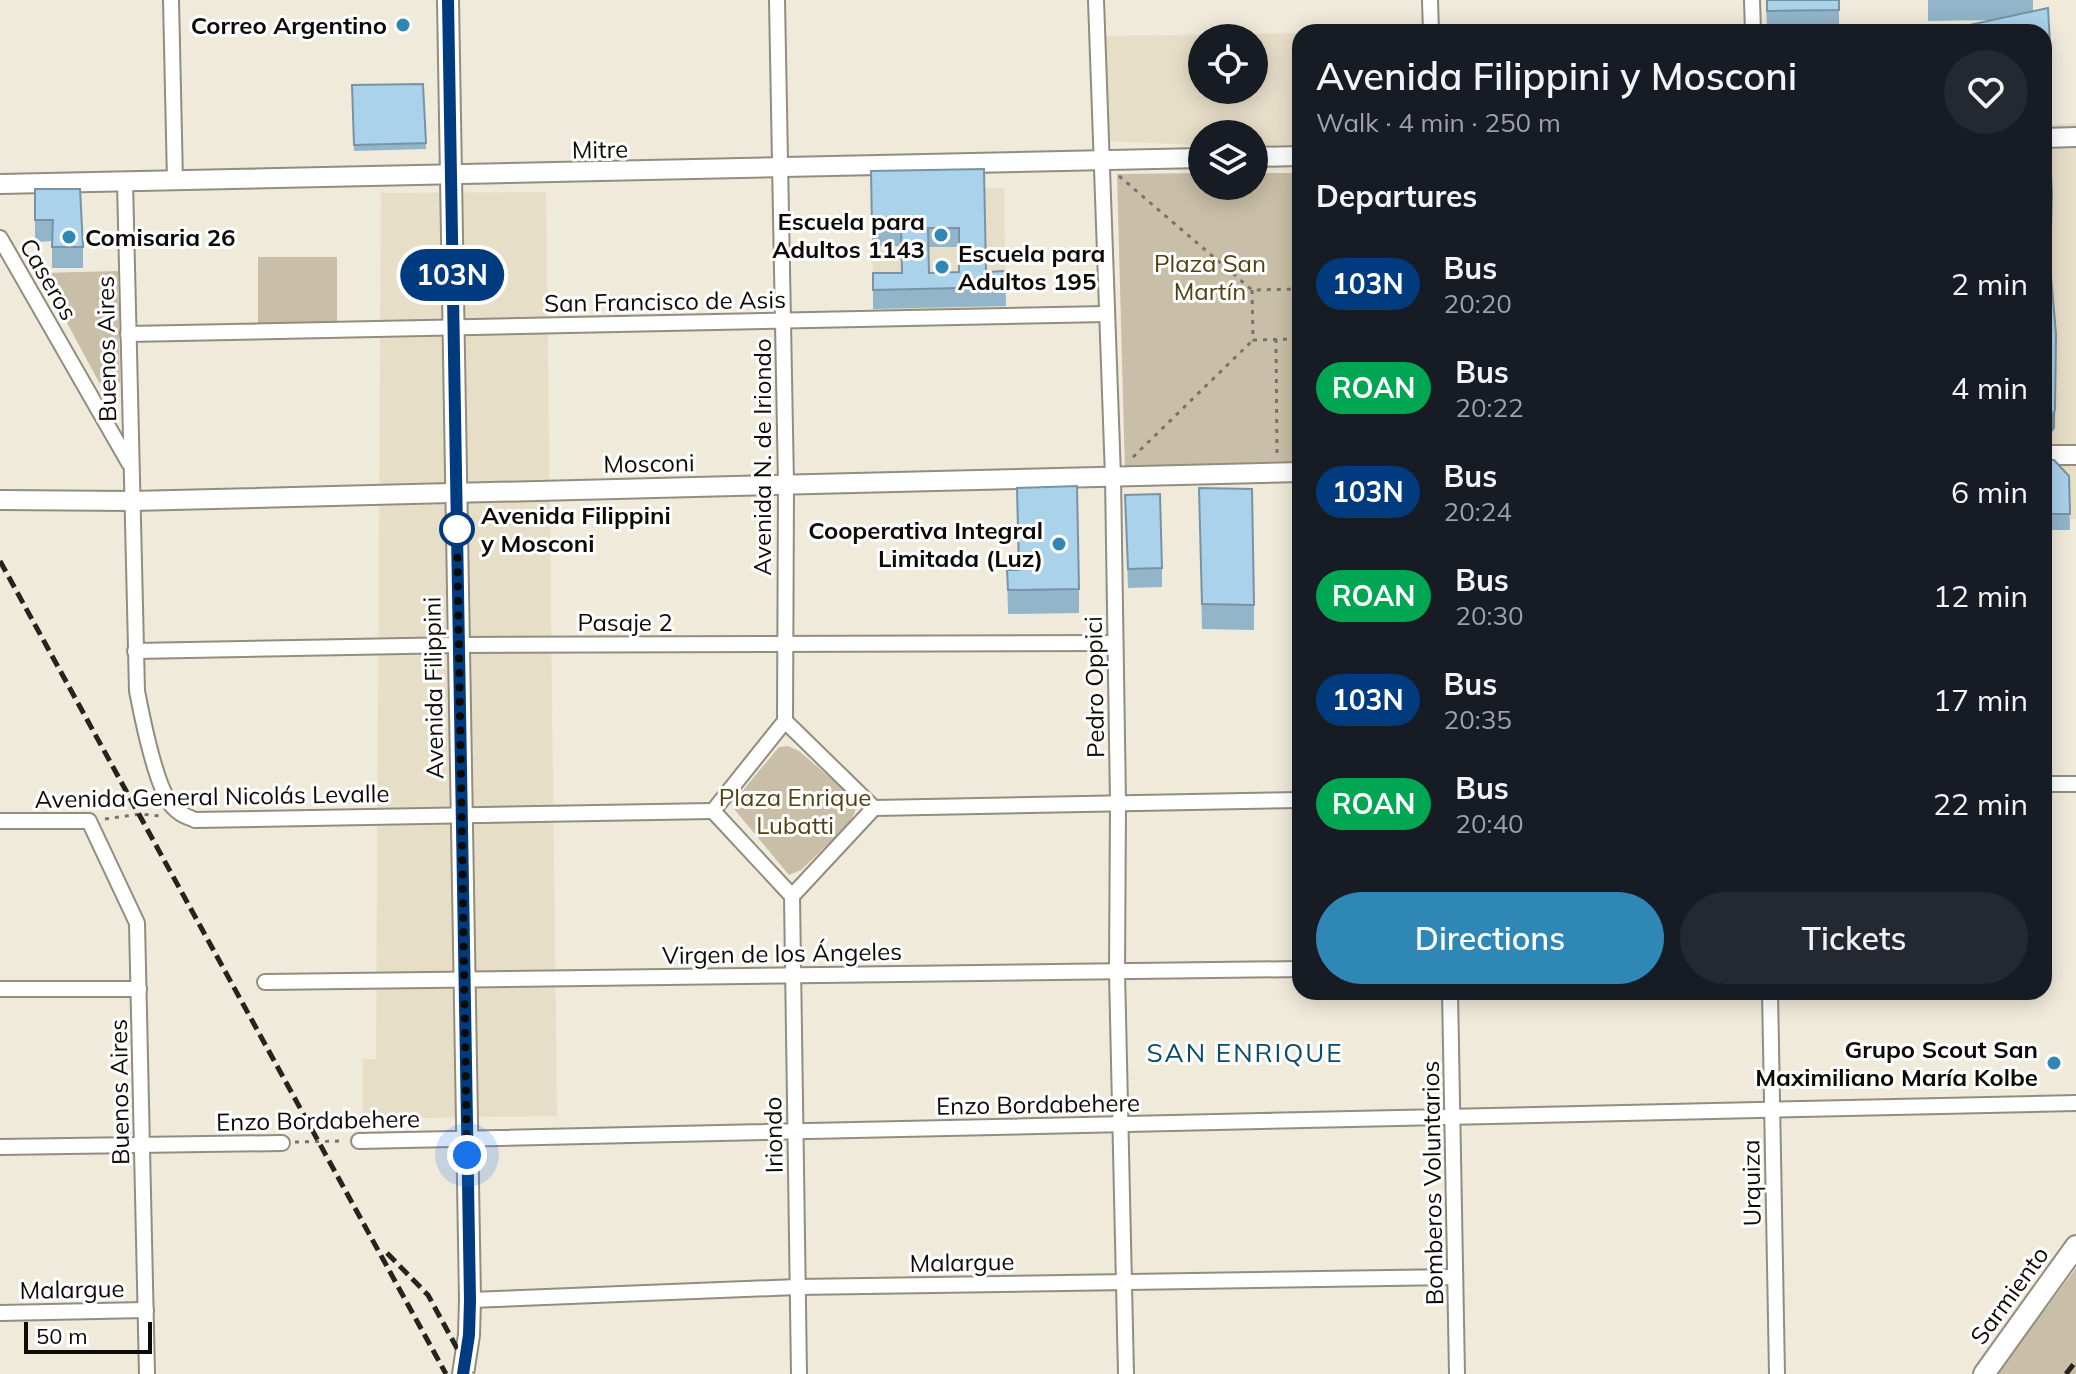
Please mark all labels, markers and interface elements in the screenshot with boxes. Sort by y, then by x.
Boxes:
place label: Correo Argentino [191,10,387,40]
marker: Correo Argentino [394,16,412,34]
map controls [1188,24,1268,200]
button: locate [1188,24,1268,104]
button: heart [1944,50,2028,134]
text: Avenida Filippini y Mosconi [1316,52,1797,100]
text: Walk · 4 min · 250 m [1316,106,1561,139]
button: layers [1188,120,1268,200]
street label: Mitre [572,134,628,164]
text: Departures [1316,177,1477,215]
place label: Escuela para Adultos 1143 [772,206,925,264]
place label: Comisaria 26 [85,222,236,252]
marker: Escuela para Adultos 1143 [932,226,950,244]
marker: Comisaria 26 [60,228,78,246]
street label: Caseros [14,233,84,325]
place label: Escuela para Adultos 195 [958,238,1105,296]
park label: Plaza San Martín [1154,248,1266,306]
line badge: 103N [396,249,508,301]
text: Bus [1444,249,1497,287]
text: 103N [416,257,488,292]
marker: Escuela para Adultos 195 [933,258,951,276]
text: 2 min [1951,265,2028,303]
text: 103N [1332,266,1404,301]
street label: Buenos Aires [90,276,122,422]
street label: San Francisco de Asis [544,284,786,318]
text: 20:20 [1444,287,1512,320]
street label: Avenida N. de Iriondo [747,338,777,576]
text: Bus [1455,353,1509,391]
text: 4 min [1951,369,2028,407]
text: ROAN [1332,370,1415,405]
text: 20:22 [1455,391,1524,424]
street label: Mosconi [603,447,695,479]
text: Bus [1444,457,1497,495]
text: 6 min [1951,473,2028,511]
text: 103N [1332,474,1404,509]
text: 20:24 [1444,495,1512,528]
place label: Avenida Filippini y Mosconi [480,500,671,558]
marker: Avenida Filippini y Mosconi [440,512,474,546]
place label: Cooperativa Integral Limitada (Luz) [808,515,1043,573]
marker: Cooperativa Integral Limitada (Luz) [1050,535,1068,553]
text: Bus [1455,561,1509,599]
text: 12 min [1933,577,2028,615]
text: ROAN [1332,578,1415,613]
street label: Avenida Filippini [416,597,450,779]
text: 20:30 [1455,599,1524,632]
street label: Pasaje 2 [577,607,673,637]
street label: Pedro Oppici [1078,616,1110,758]
text: Bus [1444,665,1497,703]
text: 17 min [1933,681,2028,719]
text: 103N [1332,682,1404,717]
text: 20:35 [1444,703,1512,736]
text: Bus [1455,769,1509,807]
street label: Avenida General Nicolás Levalle [34,778,390,814]
park label: Plaza Enrique Lubatti [719,782,871,840]
text: 22 min [1933,785,2028,823]
text: ROAN [1332,786,1415,821]
text: 20:40 [1455,807,1524,840]
button: Directions [1316,892,1664,984]
button: Tickets [1680,892,2028,984]
street label: Virgen de los Ángeles [662,936,902,970]
street label: Buenos Aires [103,1019,135,1165]
place label: Grupo Scout San Maximiliano María Kolbe [1755,1034,2038,1092]
district label: SAN ENRIQUE [1146,1036,1344,1069]
marker: Grupo Scout San Maximiliano María Kolbe [2045,1054,2063,1072]
street label: Bomberos Voluntarios [1415,1061,1449,1305]
street label: Enzo Bordabehere [936,1087,1140,1121]
street label: Iriondo [757,1096,789,1174]
street label: Enzo Bordabehere [216,1103,420,1137]
your location [447,1135,487,1175]
street label: Urquiza [1735,1139,1767,1227]
street label: Sarmiento [1963,1240,2055,1350]
street label: Malargue [909,1246,1015,1278]
street label: Malargue [19,1273,125,1305]
scale bar [24,1318,152,1354]
text: 50 m [36,1322,87,1350]

